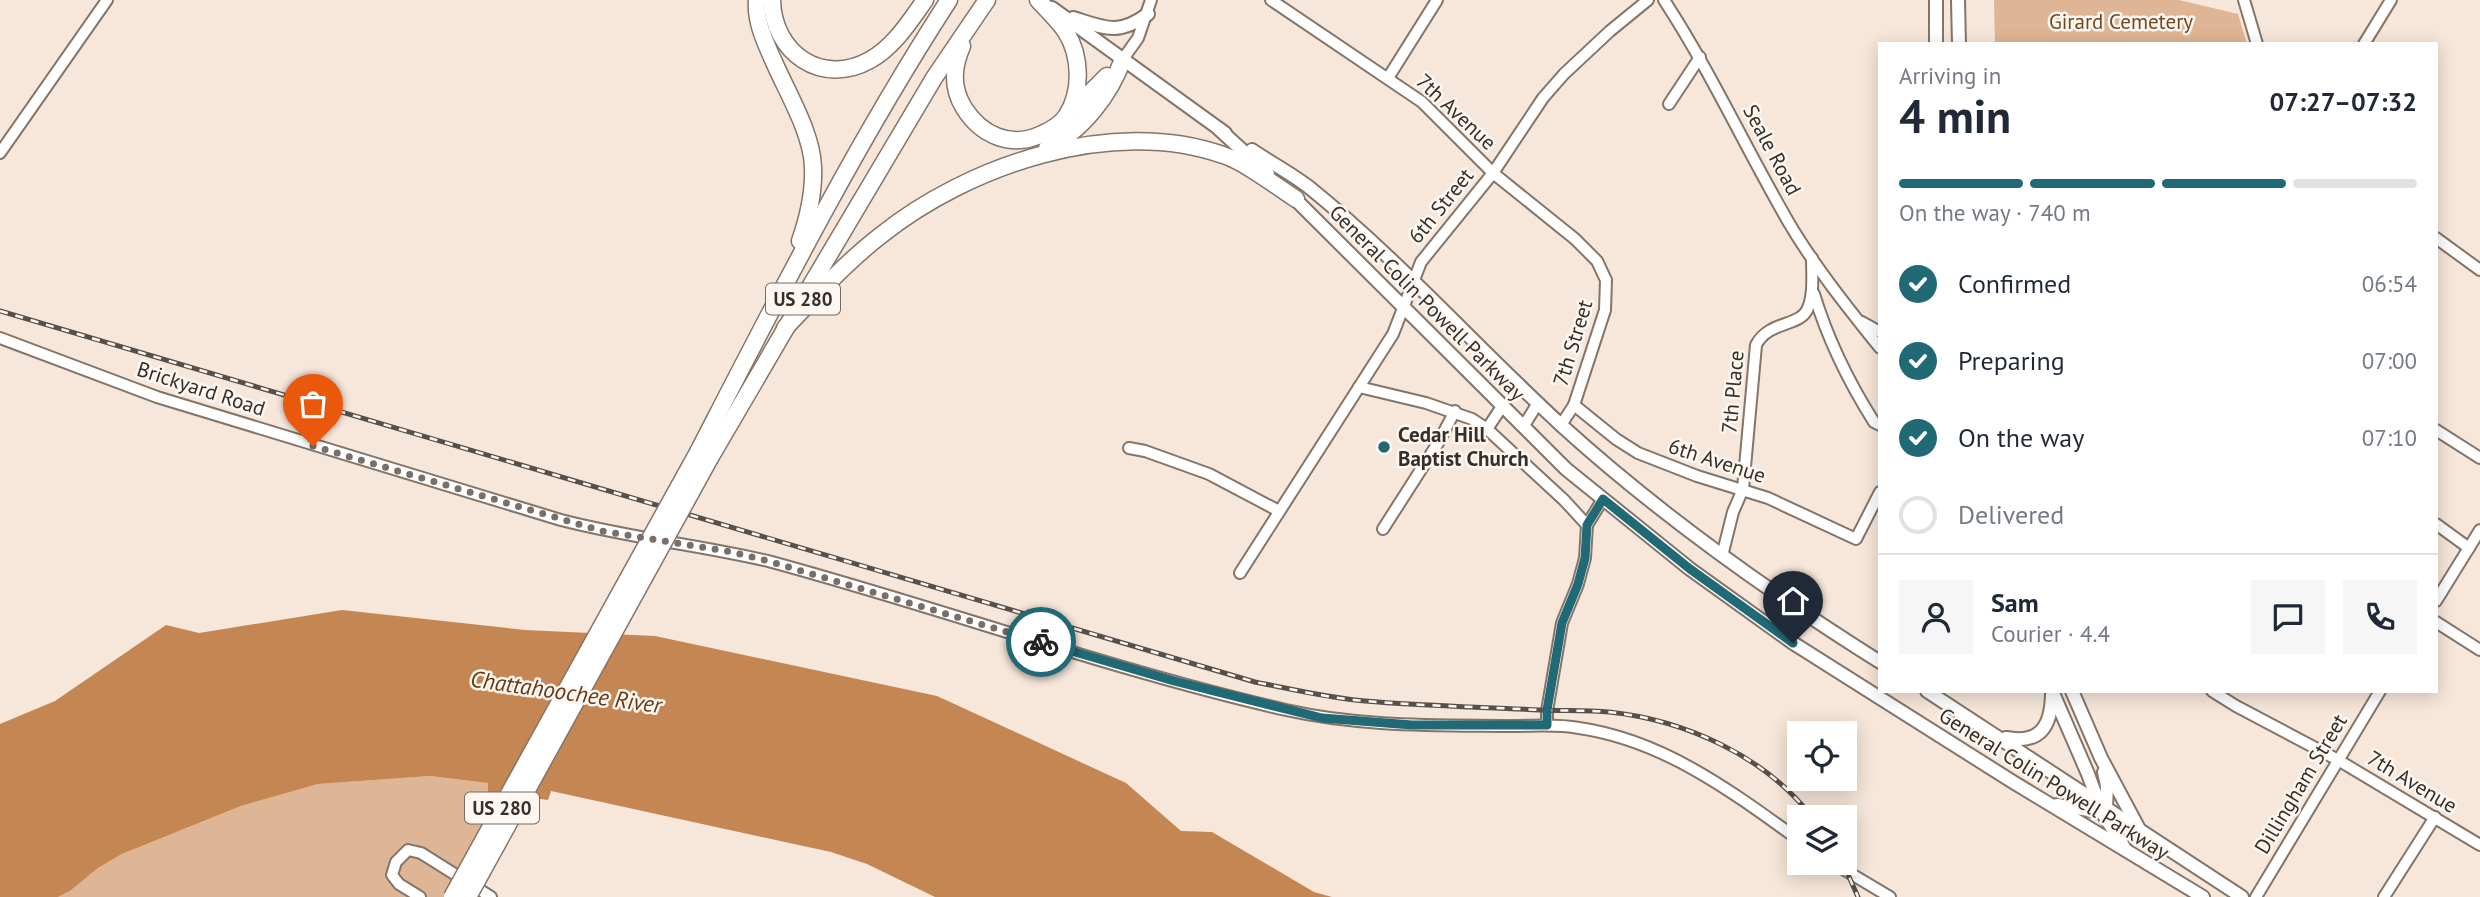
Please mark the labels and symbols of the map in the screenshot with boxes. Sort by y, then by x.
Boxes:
park label: Girard Cemetery [2049,8,2193,35]
street label: 7th Avenue [1411,68,1502,156]
street label: Seale Road [1737,100,1808,200]
street label: 6th Street [1402,162,1479,249]
street label: General Colin Powell Parkway [1324,199,1531,407]
road number: US 280 [766,284,840,314]
street label: 7th Street [1547,296,1598,389]
street label: 7th Place [1715,349,1750,435]
street label: Brickyard Road [134,355,269,422]
pin [283,374,343,446]
place label: Cedar Hill Baptist Church [1398,421,1529,472]
street label: 6th Avenue [1665,432,1769,489]
marker: Cedar Hill Baptist Church [1376,439,1392,455]
pin [1763,571,1823,643]
courier [1006,607,1076,677]
water label: Chattahoochee River [469,664,665,719]
street label: General Colin Powell Parkway [1934,702,2175,866]
street label: Dillingham Street [2248,709,2353,859]
street label: 7th Avenue [2362,744,2462,819]
road number: US 280 [465,792,539,824]

